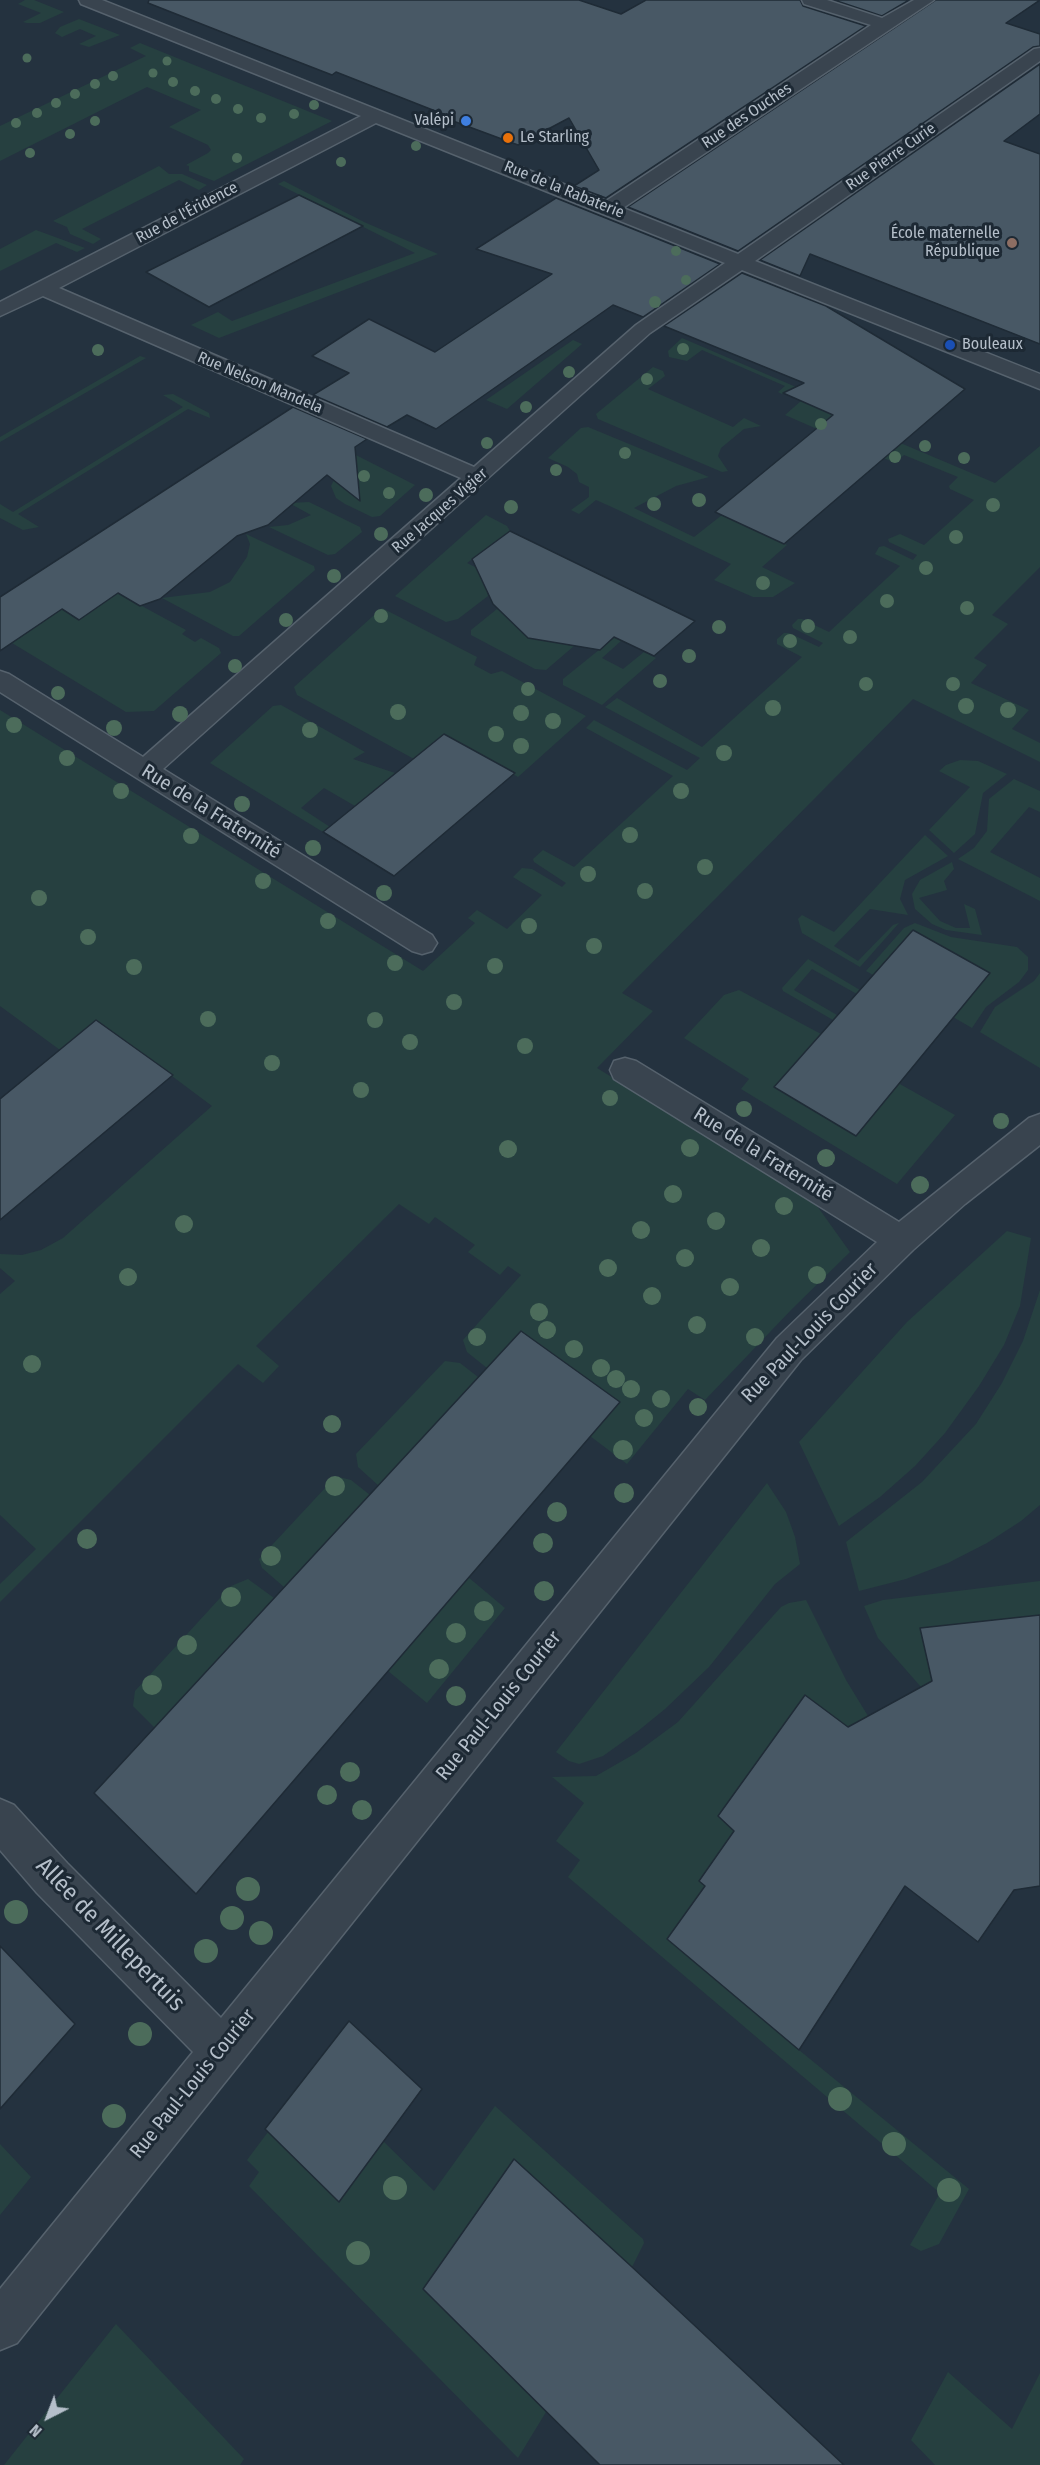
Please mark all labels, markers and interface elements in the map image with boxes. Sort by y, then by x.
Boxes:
street label: Rue des Ouches [698,79,796,153]
place label: Valépi [414,111,454,131]
marker: Valépi [459,114,473,128]
street label: Rue Pierre Curie [842,119,940,195]
place label: Le Starling [520,128,589,148]
marker: Le Starling [501,131,515,145]
street label: Rue de la Rabaterie [501,157,627,223]
street label: Rue de l'Éridence [133,178,241,248]
place label: École maternelle République [891,224,1000,262]
marker: École maternelle République [1005,236,1019,250]
place label: Bouleaux [962,335,1023,355]
marker: Bouleaux [943,338,957,352]
street label: Rue Nelson Mandela [195,348,325,418]
street label: Rue Jacques Vigier [388,464,492,558]
street label: Rue de la Fraternité [137,759,285,865]
street label: Rue de la Fraternité [689,1102,837,1208]
street label: Rue Paul-Louis Courier [737,1258,883,1408]
street label: Rue Paul-Louis Courier [431,1626,567,1786]
street label: Allée de Millepertuis [29,1852,191,2018]
street label: Rue Paul-Louis Courier [125,2004,261,2164]
north arrow [18,2387,78,2447]
text: N [26,2420,46,2441]

